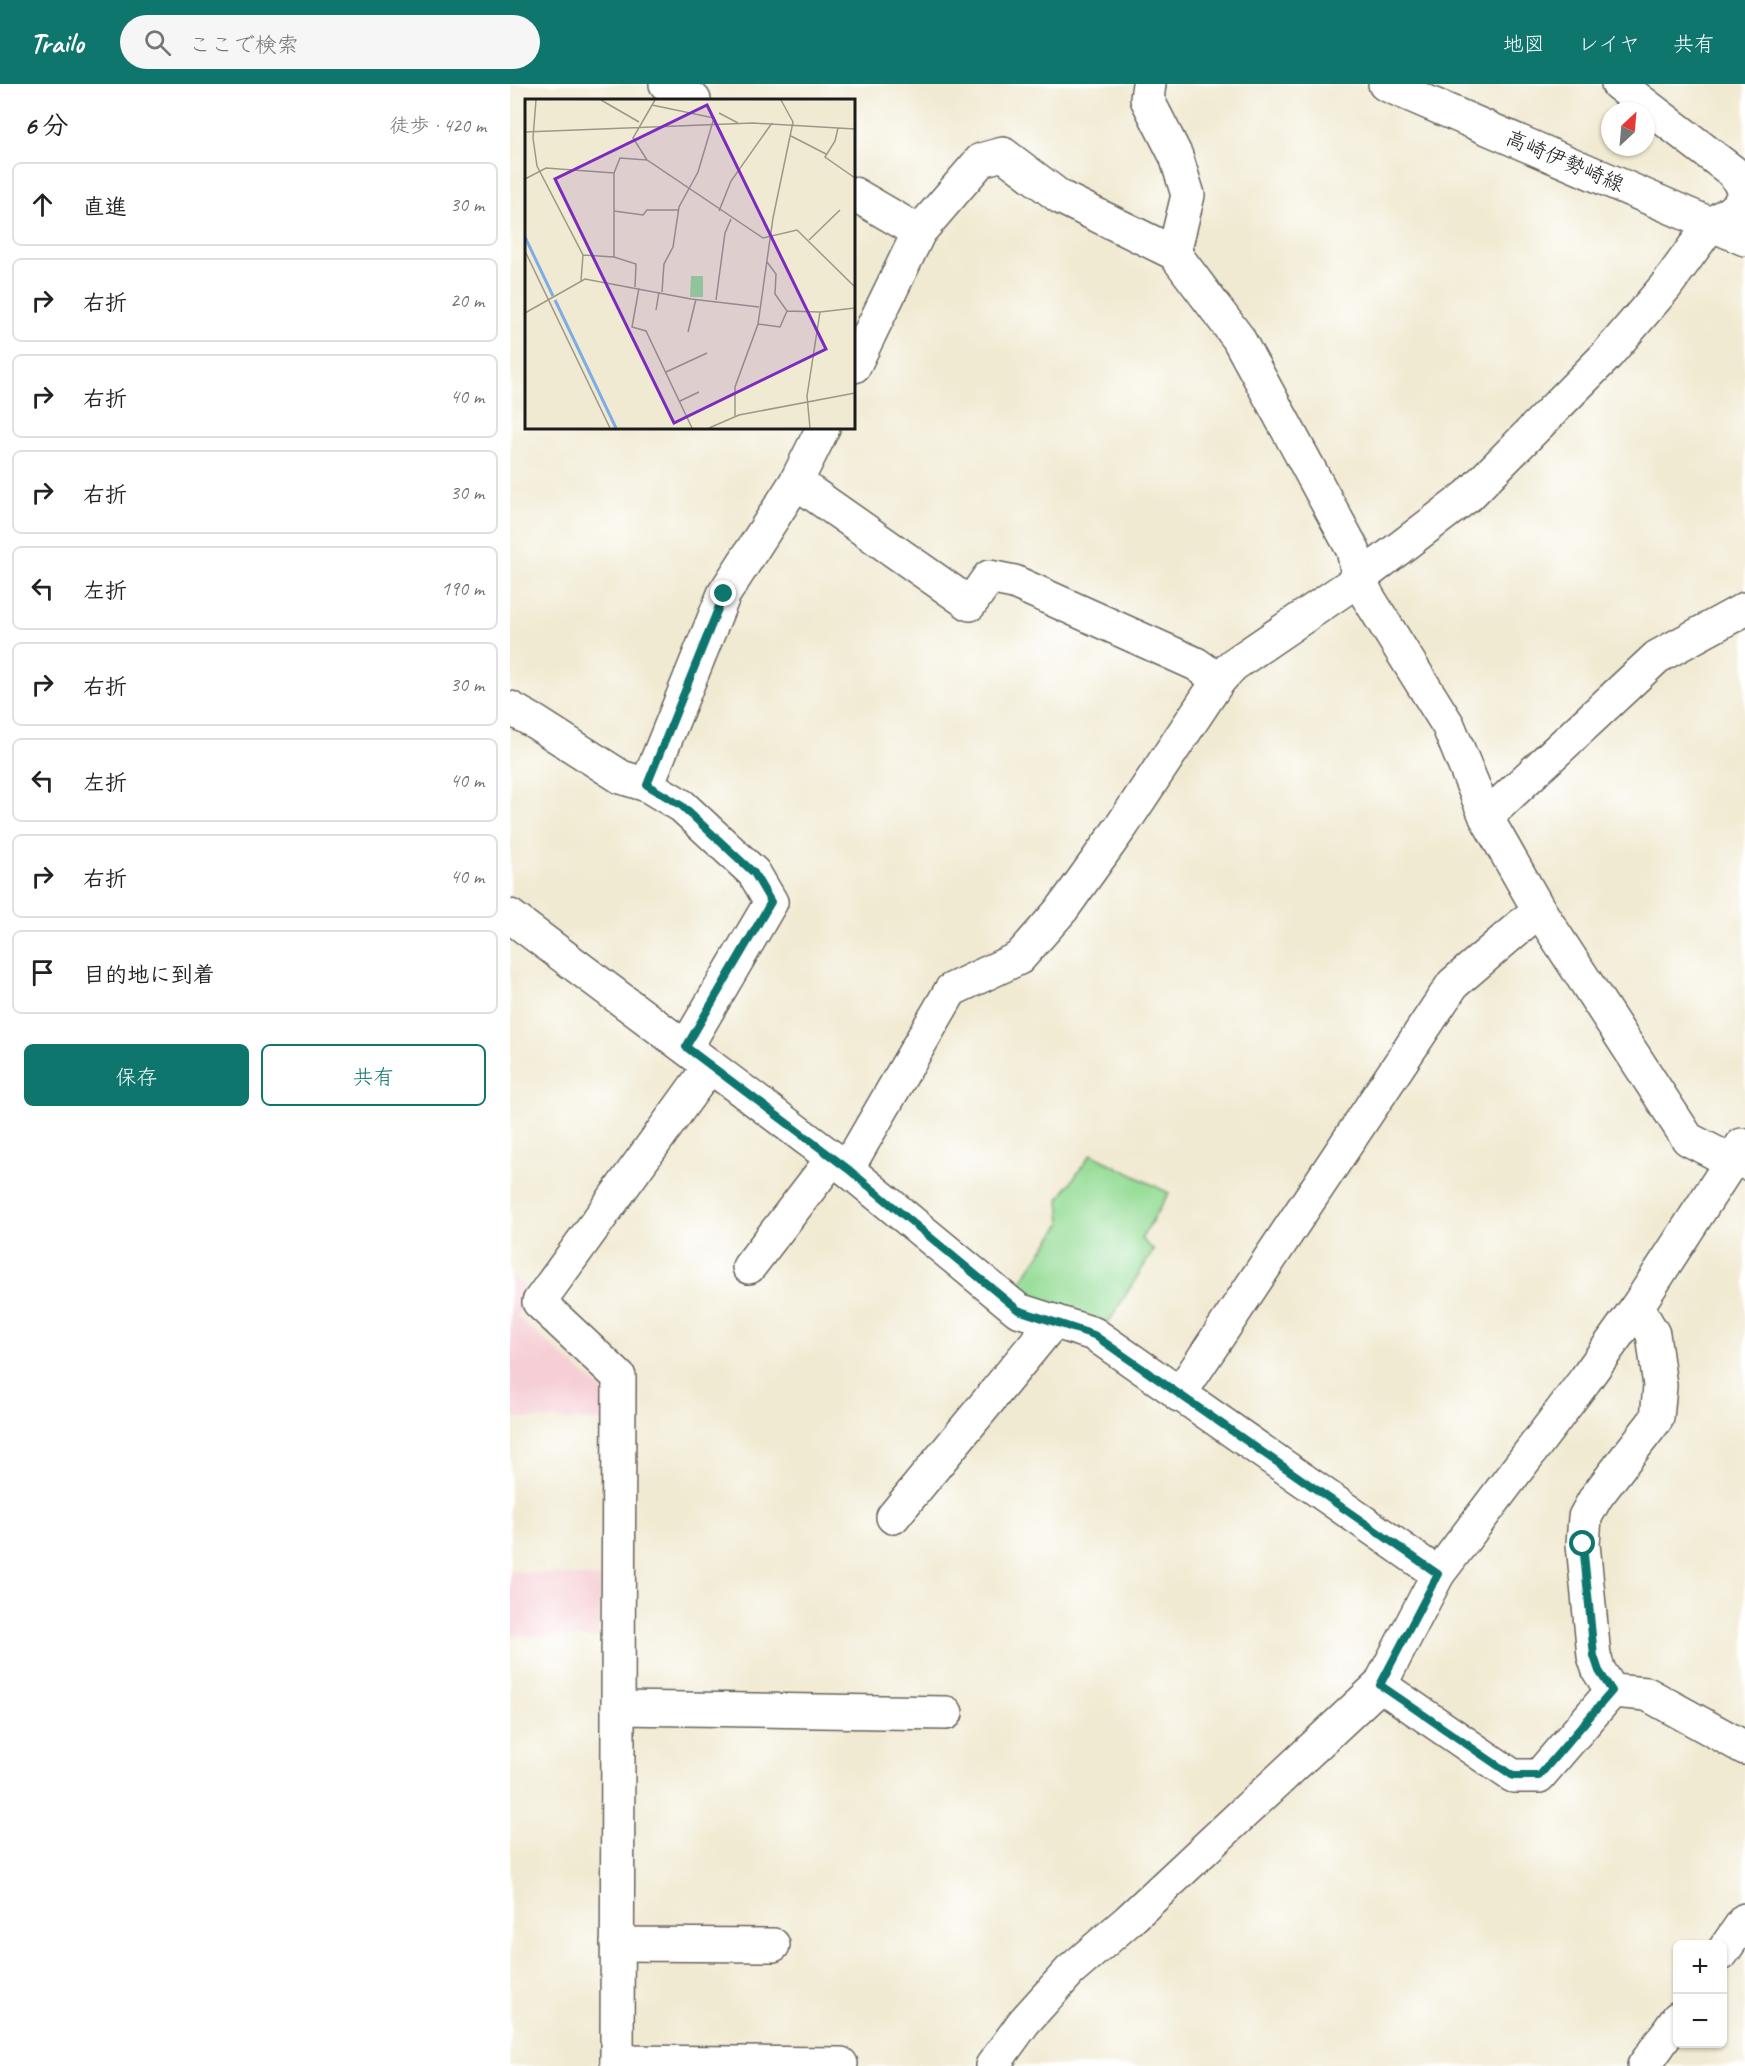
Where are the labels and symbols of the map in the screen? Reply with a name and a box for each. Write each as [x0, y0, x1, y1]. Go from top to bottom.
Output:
inset map [525, 99, 855, 429]
north arrow [1601, 102, 1655, 156]
street label: 高崎伊勢崎線 [1502, 124, 1628, 198]
route end [710, 580, 736, 606]
route start [1569, 1530, 1595, 1556]

